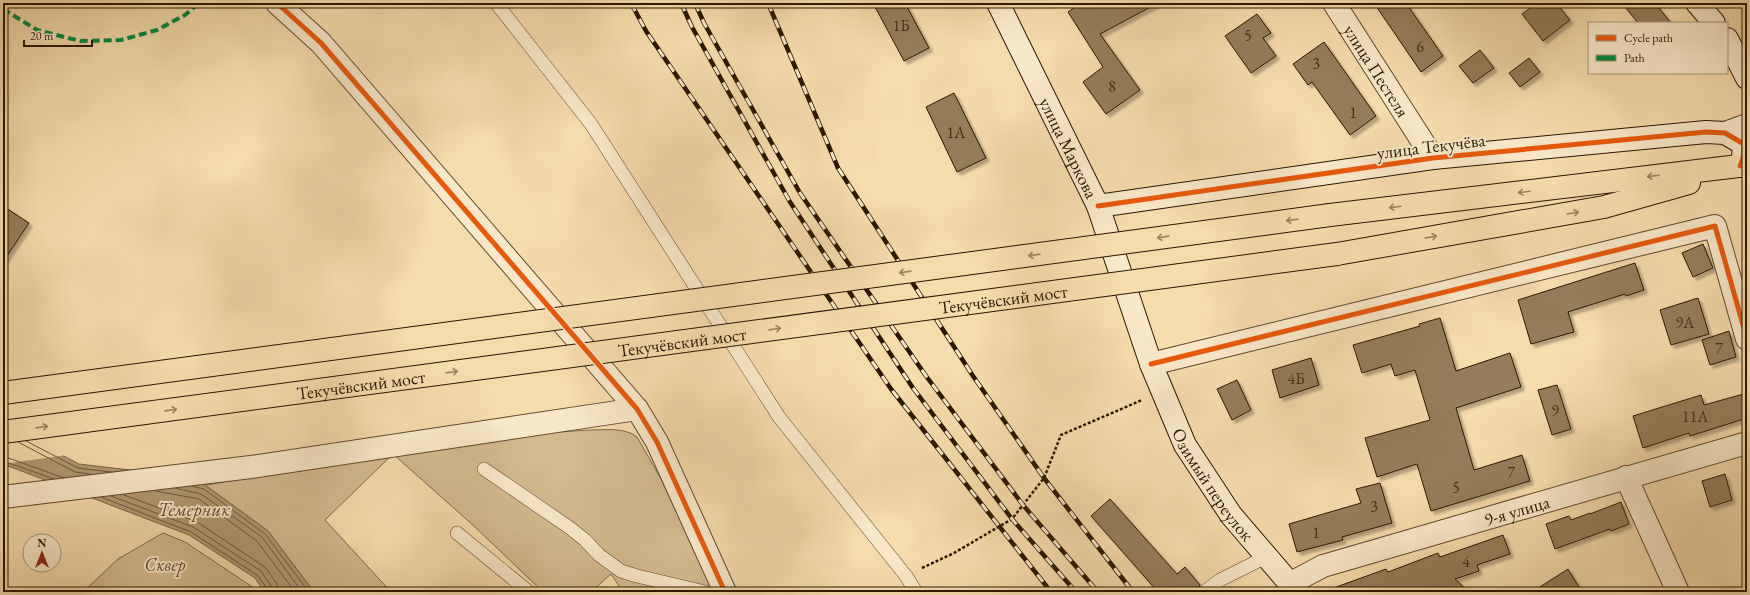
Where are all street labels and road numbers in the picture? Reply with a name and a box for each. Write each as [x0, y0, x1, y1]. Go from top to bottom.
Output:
street label: улица Пестеля [1339, 20, 1415, 121]
street label: улица Маркова [1035, 93, 1104, 203]
street label: улица Текучёва [1375, 128, 1487, 164]
street label: Текучёвский мост [937, 278, 1070, 319]
street label: Текучёвский мост [616, 321, 748, 361]
street label: Текучёвский мост [295, 364, 427, 404]
street label: Озимый переулок [1168, 424, 1260, 546]
street label: 9-я улица [1481, 489, 1553, 530]

